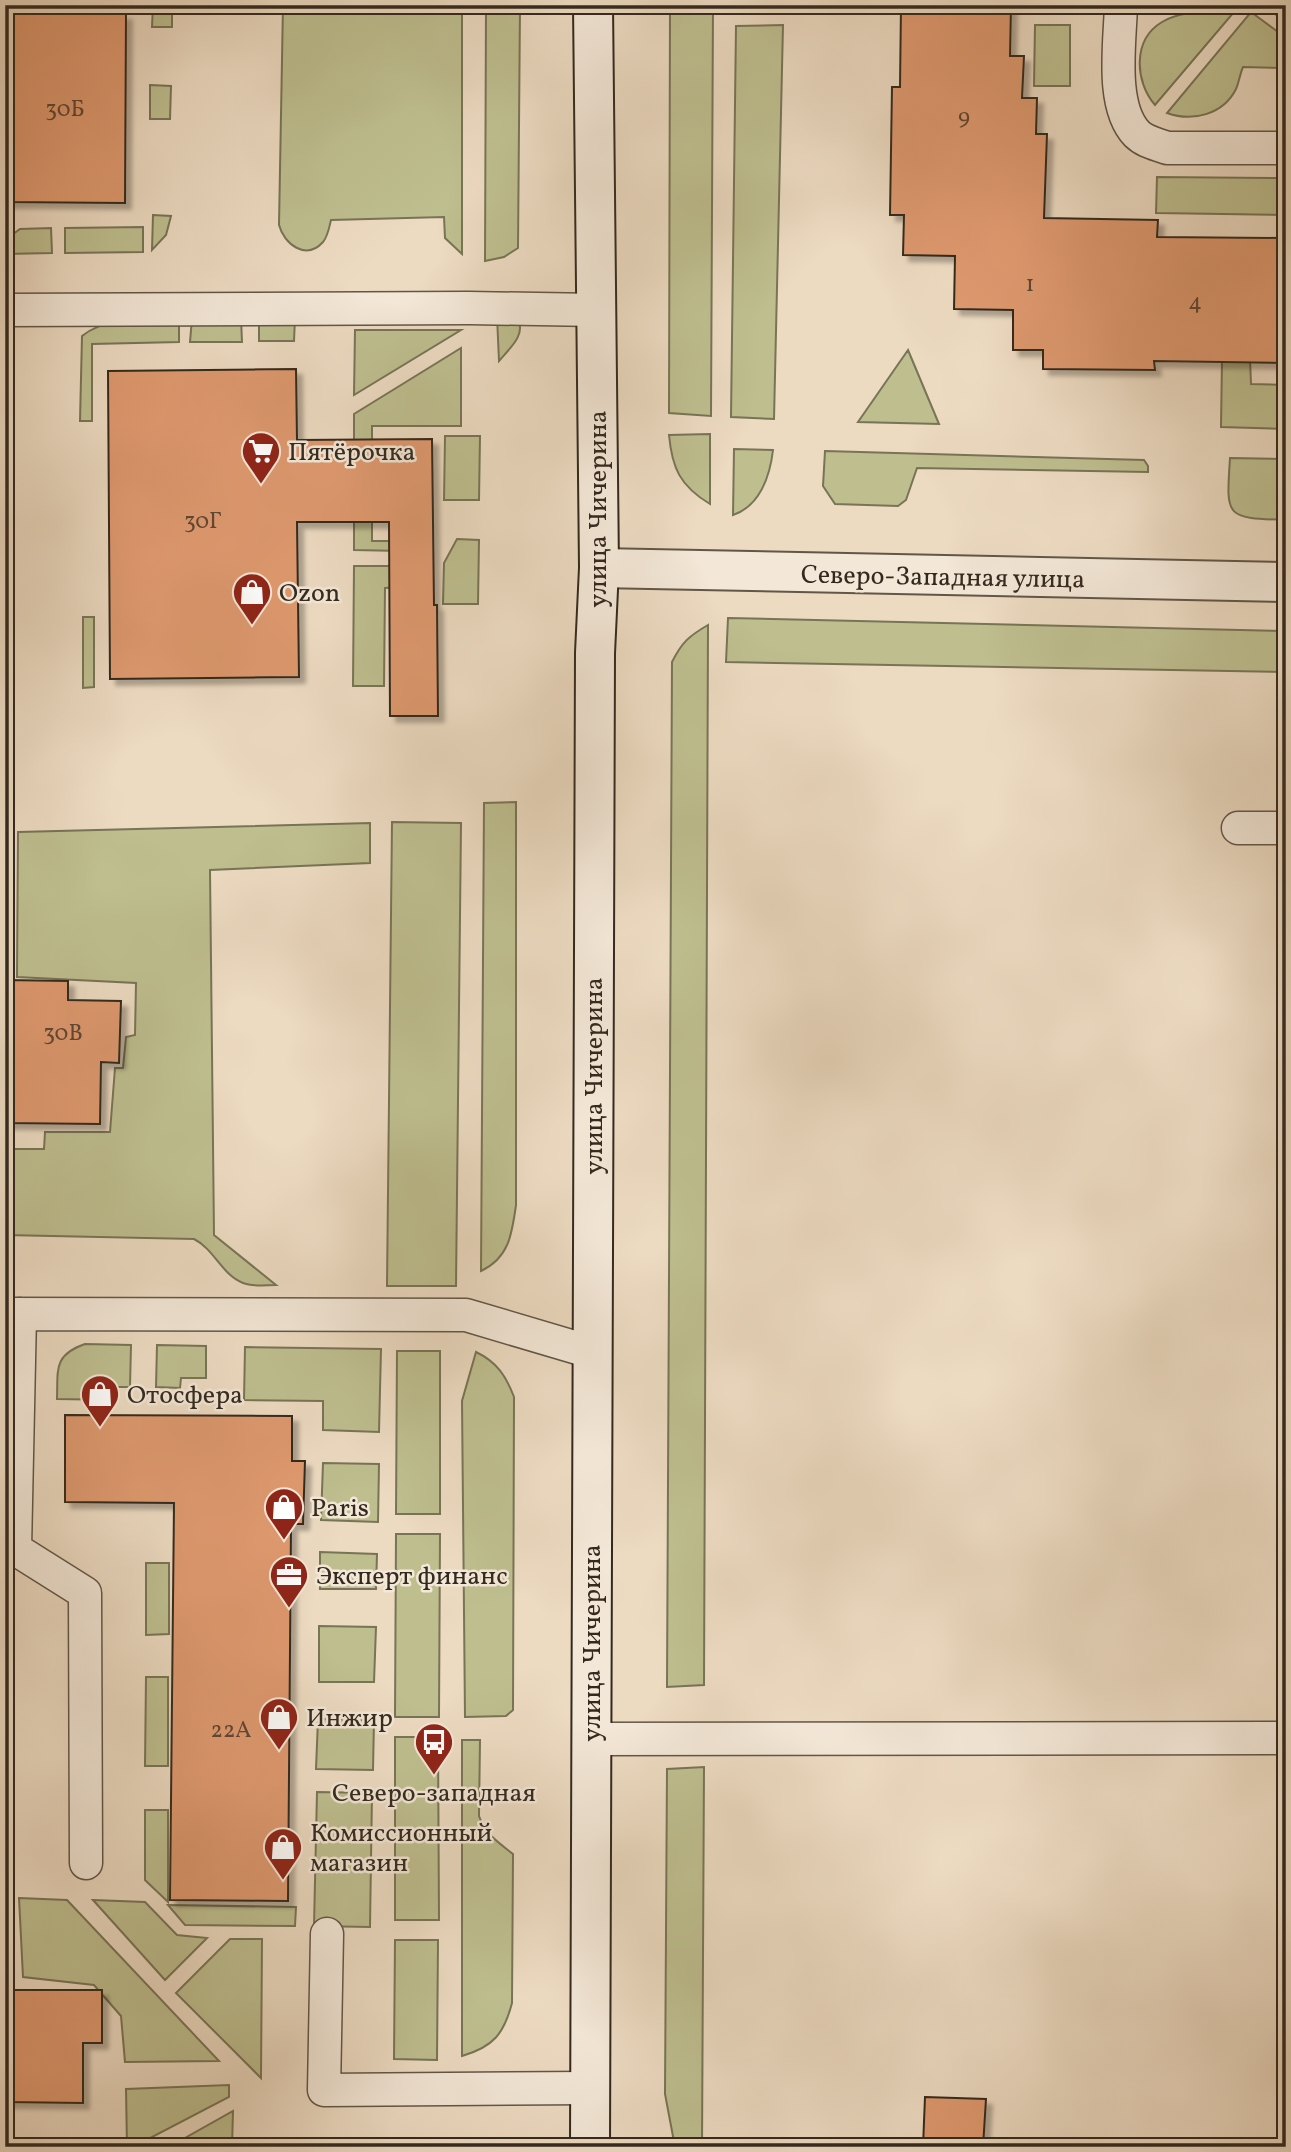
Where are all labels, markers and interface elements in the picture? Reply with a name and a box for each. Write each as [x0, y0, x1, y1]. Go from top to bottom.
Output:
house number: 30Б [45, 94, 85, 126]
house number: 9 [958, 102, 970, 134]
house number: 1 [1026, 269, 1034, 301]
house number: 4 [1188, 287, 1202, 319]
street label: улица Чичерина [581, 410, 617, 608]
supermarket icon: Пятёрочка [240, 430, 282, 485]
place label: Пятёрочка [288, 435, 416, 471]
house number: 30Г [184, 506, 222, 538]
street label: Северо-Западная улица [801, 558, 1085, 598]
shop icon: Ozon [231, 571, 273, 626]
place label: Ozon [279, 576, 340, 612]
street label: улица Чичерина [577, 977, 613, 1175]
house number: 30В [43, 1018, 83, 1050]
shop icon: Отосфера [79, 1373, 121, 1428]
place label: Отосфера [127, 1378, 243, 1414]
shop icon: Paris [263, 1486, 305, 1541]
place label: Paris [311, 1491, 369, 1527]
street label: улица Чичерина [575, 1544, 611, 1742]
office icon: Эксперт финанс [268, 1554, 310, 1609]
place label: Эксперт финанс [316, 1559, 508, 1595]
shop icon: Инжир [258, 1696, 300, 1751]
place label: Инжир [306, 1701, 393, 1737]
house number: 22А [211, 1715, 251, 1747]
bus stop icon: Северо-западная [413, 1721, 455, 1776]
place label: Северо-западная [332, 1776, 536, 1812]
place label: Комиссионный магазин [310, 1816, 492, 1882]
shop icon: Комиссионный магазин [262, 1826, 304, 1881]

